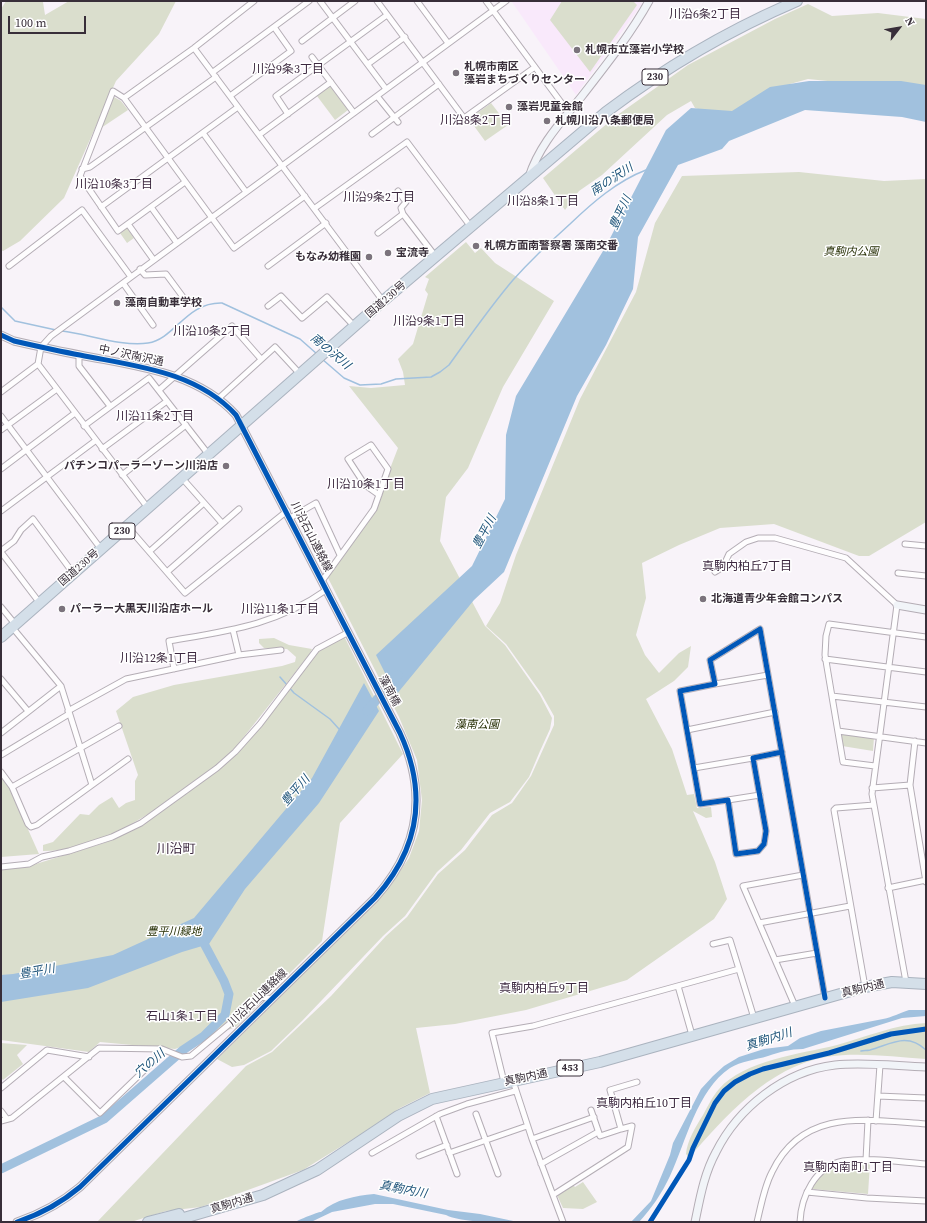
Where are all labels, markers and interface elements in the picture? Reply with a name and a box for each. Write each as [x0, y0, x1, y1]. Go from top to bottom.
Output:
scale bar [10, 8, 88, 34]
district label: 川沿6条2丁目 [669, 8, 741, 22]
north arrow [879, 8, 919, 48]
text: N [901, 14, 918, 29]
text: 100 m [15, 15, 47, 31]
place label: 札幌市立藻岩小学校 [585, 43, 684, 57]
marker: 札幌市立藻岩小学校 [572, 45, 582, 55]
place label: 札幌市南区 藻岩まちづくりセンター [464, 60, 585, 86]
district label: 川沿9条3丁目 [252, 63, 324, 77]
marker: 札幌市南区 藻岩まちづくりセンター [451, 68, 461, 78]
road number: 230 [642, 69, 668, 85]
place label: 藻岩児童会館 [517, 100, 583, 114]
marker: 藻岩児童会館 [504, 102, 514, 112]
district label: 川沿8条2丁目 [440, 114, 512, 128]
place label: 札幌川沿八条郵便局 [555, 114, 654, 128]
marker: 札幌川沿八条郵便局 [542, 116, 552, 126]
water label: 南の沢川 [588, 161, 636, 199]
district label: 川沿10条3丁目 [75, 178, 153, 192]
district label: 川沿9条2丁目 [343, 191, 415, 205]
water label: 豊平川 [607, 194, 635, 232]
district label: 川沿8条1丁目 [507, 195, 579, 209]
place label: 札幌方面南警察署 藻南交番 [484, 239, 618, 253]
marker: 札幌方面南警察署 藻南交番 [471, 241, 481, 251]
park label: 真駒内公園 [824, 245, 878, 259]
place label: 宝流寺 [396, 246, 429, 260]
marker: 宝流寺 [383, 248, 393, 258]
place label: もなみ幼稚園 [295, 250, 361, 264]
marker: もなみ幼稚園 [364, 252, 374, 262]
street label: 国道230号 [363, 279, 409, 321]
place label: 藻南自動車学校 [125, 296, 202, 310]
marker: 藻南自動車学校 [112, 298, 122, 308]
district label: 川沿9条1丁目 [393, 315, 465, 329]
district label: 川沿10条2丁目 [173, 325, 251, 339]
water label: 南の沢川 [307, 331, 353, 373]
street label: 中ノ沢南沢通 [97, 343, 165, 369]
district label: 川沿11条2丁目 [116, 410, 194, 424]
place label: パチンコパーラーゾーン川沿店 [64, 459, 218, 473]
marker: パチンコパーラーゾーン川沿店 [221, 461, 231, 471]
district label: 川沿10条1丁目 [327, 478, 405, 492]
street label: 川沿石山連絡線 [288, 500, 334, 574]
water label: 豊平川 [470, 513, 500, 551]
road number: 230 [109, 523, 135, 539]
street label: 国道230号 [56, 547, 102, 589]
district label: 真駒内柏丘7丁目 [702, 560, 792, 574]
place label: 北海道青少年会館コンパス [711, 592, 843, 606]
marker: 北海道青少年会館コンパス [698, 594, 708, 604]
place label: パーラー大黒天川沿店ホール [70, 602, 213, 616]
district label: 川沿11条1丁目 [241, 603, 319, 617]
marker: パーラー大黒天川沿店ホール [57, 604, 67, 614]
district label: 川沿12条1丁目 [120, 652, 198, 666]
street label: 藻南橋 [375, 673, 403, 709]
park label: 藻南公園 [455, 718, 499, 732]
water label: 豊平川 [279, 773, 313, 809]
district label: 川沿町 [157, 842, 195, 858]
park label: 豊平川緑地 [147, 925, 201, 939]
water label: 豊平川 [18, 962, 56, 982]
street label: 川沿石山連絡線 [226, 967, 290, 1029]
street label: 真駒内通 [840, 978, 886, 1000]
district label: 真駒内柏丘9丁目 [499, 982, 589, 996]
district label: 石山1条1丁目 [146, 1010, 218, 1024]
water label: 真駒内川 [744, 1026, 794, 1054]
water label: 穴の川 [132, 1047, 168, 1081]
road number: 453 [557, 1060, 583, 1076]
street label: 真駒内通 [503, 1067, 549, 1089]
district label: 真駒内柏丘10丁目 [596, 1097, 692, 1111]
district label: 真駒内南町1丁目 [803, 1161, 893, 1175]
water label: 真駒内川 [378, 1178, 428, 1202]
street label: 真駒内通 [209, 1191, 255, 1217]

